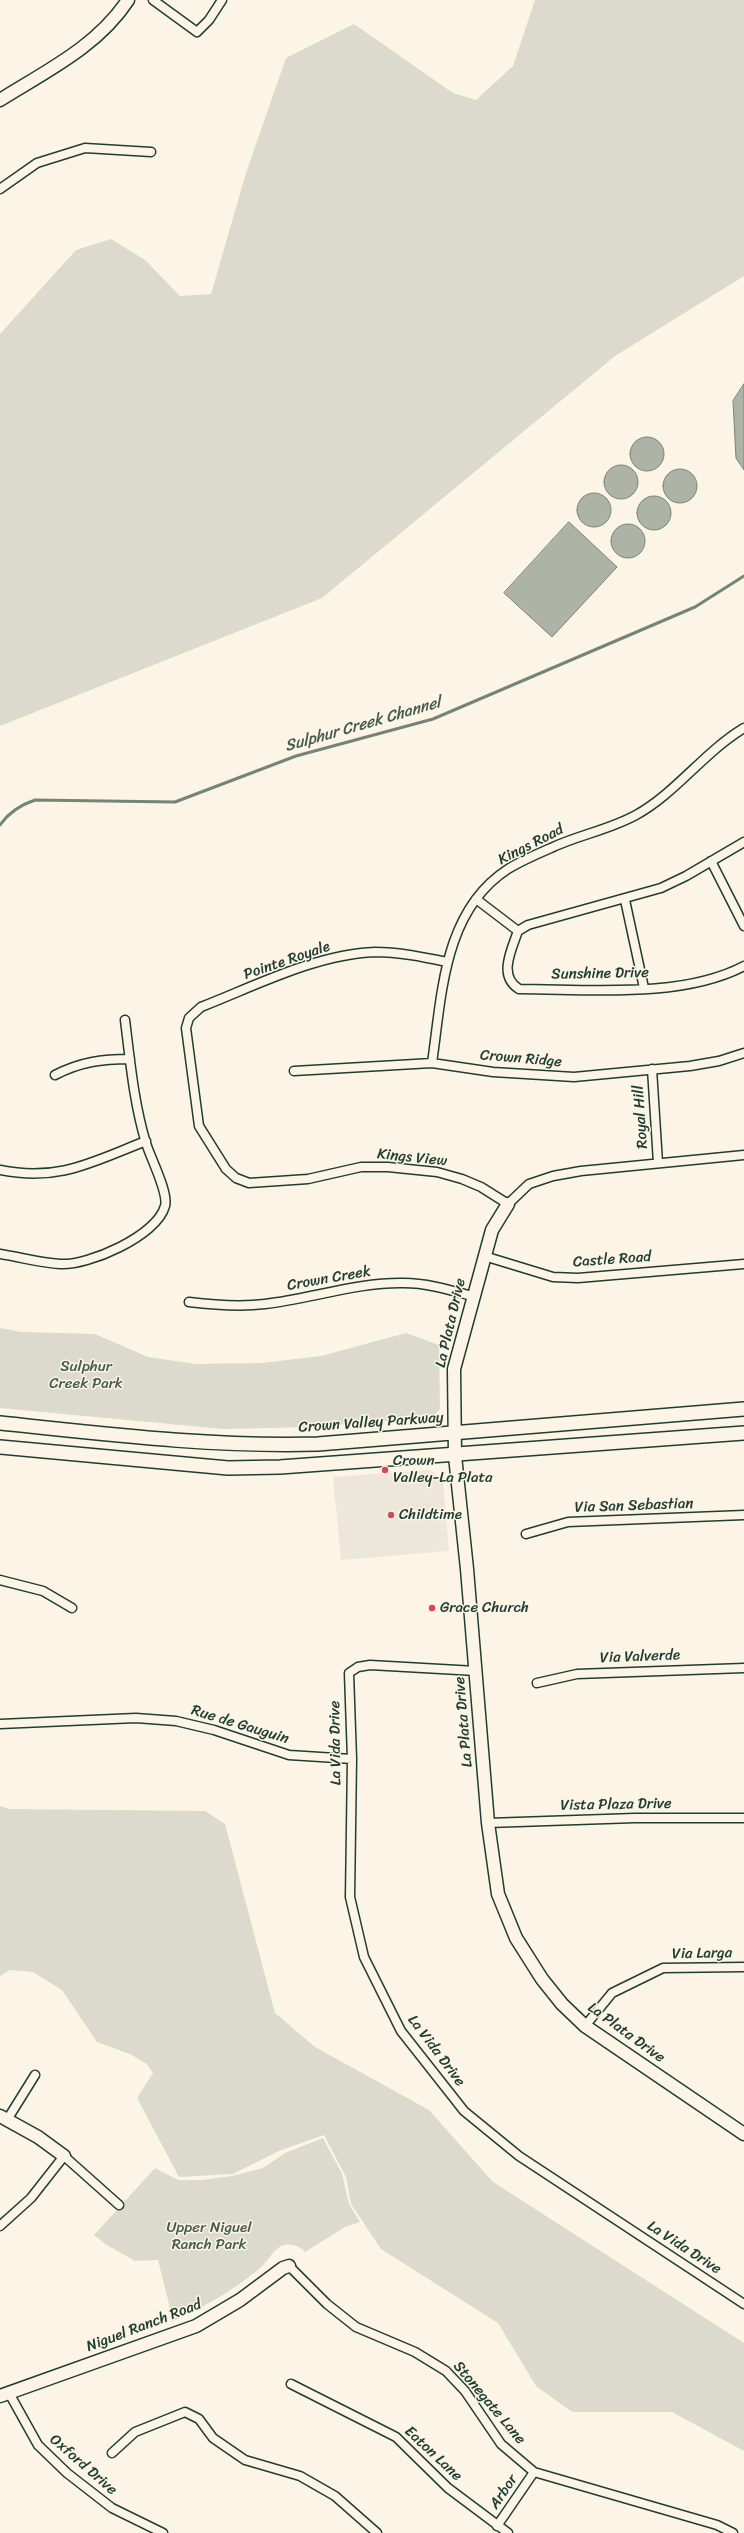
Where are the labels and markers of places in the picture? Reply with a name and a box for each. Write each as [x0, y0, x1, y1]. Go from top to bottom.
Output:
place label: Crown Valley-La Plata [393, 1452, 493, 1487]
marker: Crown Valley-La Plata [380, 1465, 390, 1475]
place label: Childtime [399, 1506, 462, 1524]
marker: Childtime [386, 1510, 396, 1520]
place label: Grace Church [440, 1599, 529, 1617]
marker: Grace Church [427, 1603, 437, 1613]

